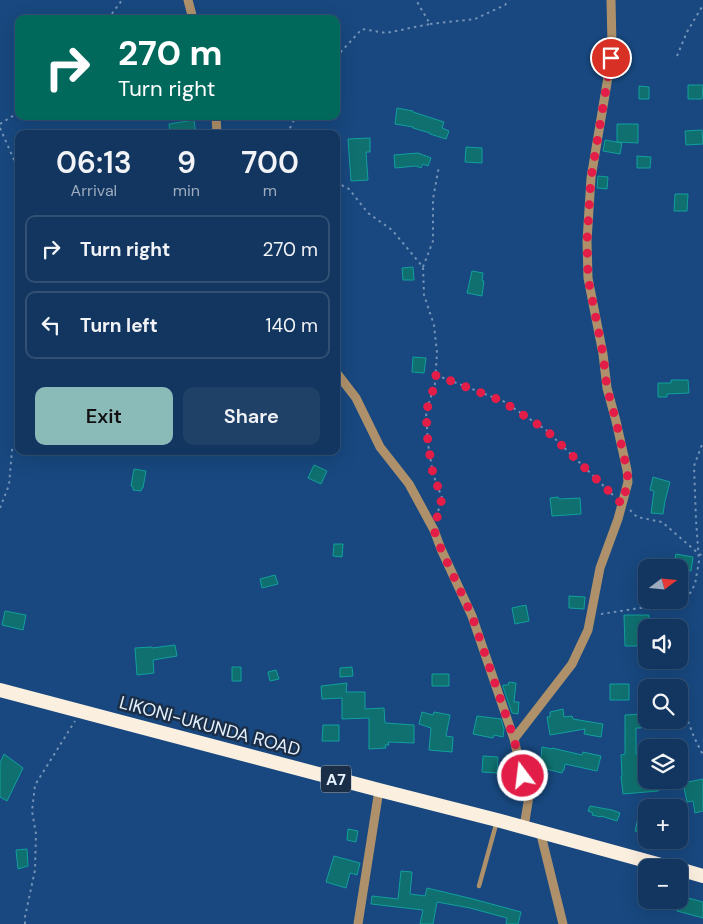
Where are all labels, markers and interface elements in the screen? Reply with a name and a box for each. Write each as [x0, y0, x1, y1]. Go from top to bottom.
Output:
text: 270 m [118, 30, 222, 76]
icon: right [35, 35, 100, 100]
pin [590, 37, 632, 79]
icon: arrive [597, 44, 625, 72]
text: Turn right [118, 74, 215, 103]
text: 06:13 [56, 143, 132, 182]
text: 9 [177, 143, 196, 182]
text: 700 [241, 143, 299, 182]
text: Arrival [71, 180, 117, 201]
text: min [173, 180, 200, 201]
text: m [263, 180, 277, 201]
icon: right [37, 235, 65, 263]
text: Turn right [80, 237, 170, 262]
text: 270 m [263, 237, 318, 262]
icon: left [37, 311, 65, 339]
text: Turn left [80, 313, 158, 338]
text: 140 m [266, 313, 318, 338]
button: Exit [35, 387, 173, 445]
button: Share [183, 387, 320, 445]
north arrow [638, 559, 688, 609]
map controls [638, 559, 688, 909]
button: sound [638, 619, 688, 669]
button: search [638, 679, 688, 729]
street label: LIKONI-UKUNDA ROAD [117, 690, 303, 762]
button: layers [638, 739, 688, 789]
position arrow [496, 749, 548, 801]
road number: A7 [321, 766, 351, 792]
button: + [638, 799, 688, 849]
button: − [638, 859, 688, 909]

